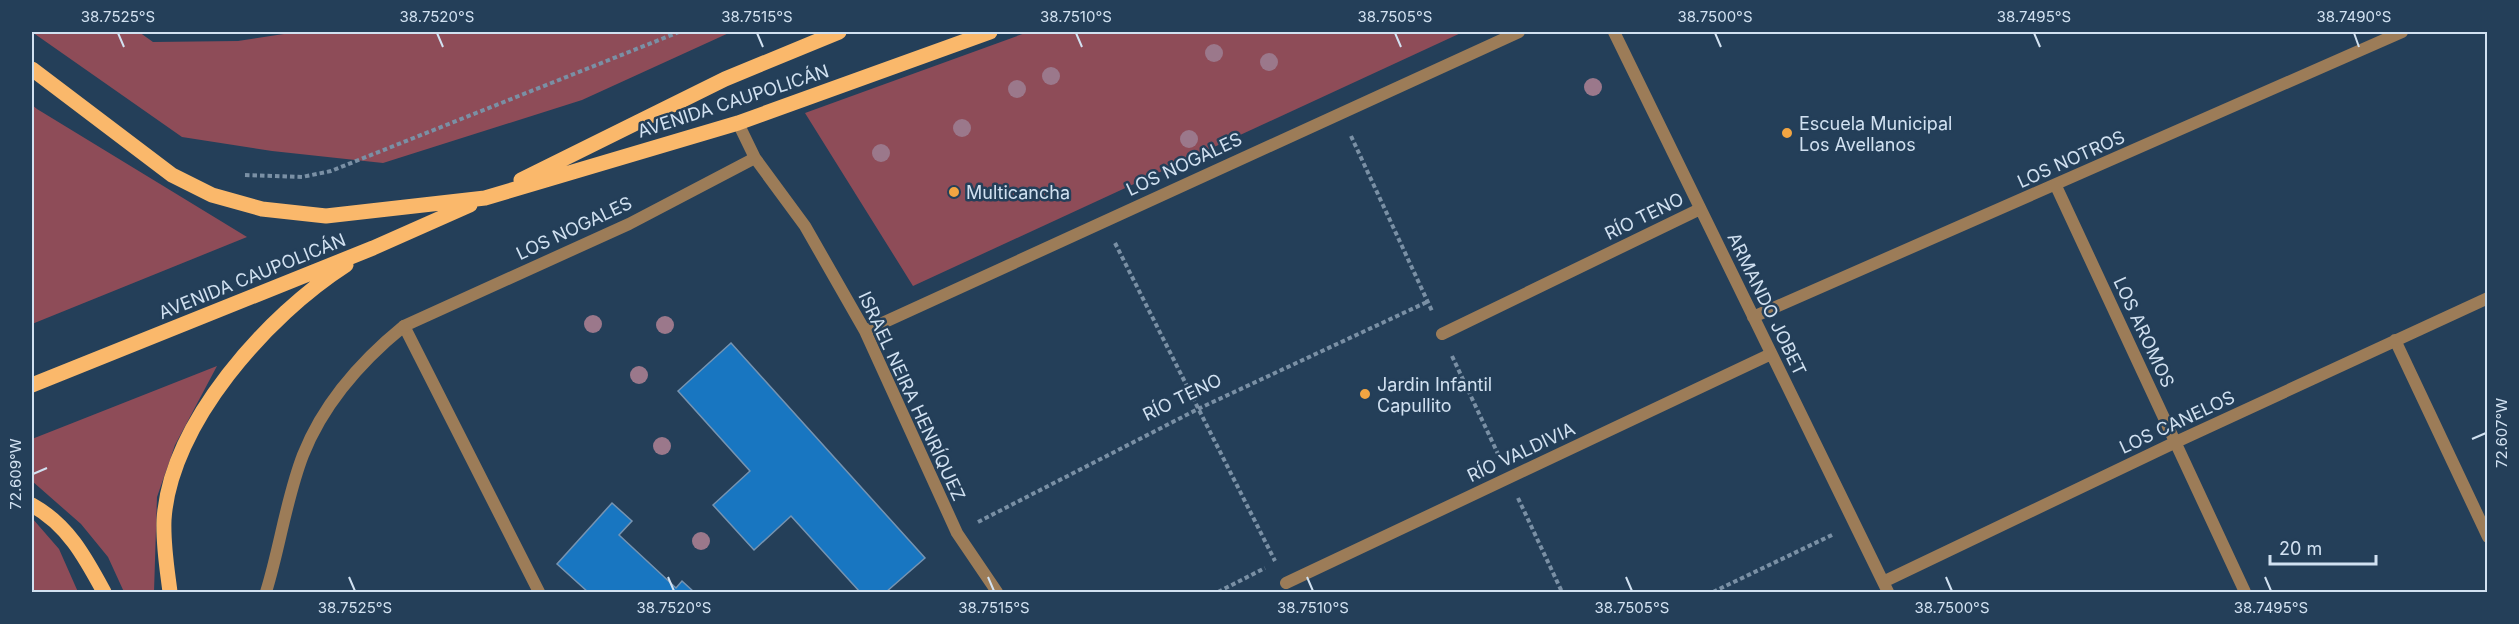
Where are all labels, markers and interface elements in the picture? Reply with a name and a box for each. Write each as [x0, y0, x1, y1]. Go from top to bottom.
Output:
text: 38.7525°S [81, 7, 155, 26]
text: 38.7520°S [400, 7, 474, 26]
text: 38.7515°S [721, 7, 793, 26]
text: 38.7510°S [1040, 7, 1112, 26]
text: 38.7505°S [1358, 7, 1432, 26]
text: 38.7500°S [1677, 7, 1753, 26]
text: 38.7495°S [1997, 7, 2071, 26]
text: 38.7490°S [2317, 7, 2391, 26]
street label: AVENIDA CAUPOLICÁN [634, 59, 831, 142]
place label: Escuela Municipal Los Avellanos [1799, 113, 1952, 155]
marker: Escuela Municipal Los Avellanos [1780, 126, 1794, 140]
street label: LOS NOTROS [2014, 126, 2128, 192]
street label: LOS NOGALES [1123, 128, 1245, 200]
place label: Multicancha [966, 182, 1070, 203]
marker: Multicancha [947, 185, 961, 199]
street label: RÍO TENO [1601, 187, 1687, 244]
street label: LOS NOGALES [513, 192, 635, 264]
street label: AVENIDA CAUPOLICÁN [155, 228, 349, 323]
street label: ARMANDO JOBET [1723, 229, 1811, 379]
street label: LOS AROMOS [2109, 273, 2179, 391]
street label: ISRAEL NEIRA HENRÍQUEZ [854, 288, 971, 504]
street label: RÍO TENO [1139, 368, 1225, 425]
place label: Jardin Infantil Capullito [1377, 374, 1492, 416]
street label: LOS CANELOS [2116, 386, 2238, 458]
marker: Jardin Infantil Capullito [1358, 387, 1372, 401]
text: 72.607°W [2492, 398, 2511, 468]
street label: RÍO VALDIVIA [1463, 417, 1578, 486]
text: 72.609°W [6, 438, 25, 510]
scale bar [2270, 528, 2376, 566]
text: 20 m [2279, 538, 2322, 559]
text: 38.7525°S [318, 598, 392, 617]
text: 38.7520°S [637, 598, 711, 617]
text: 38.7515°S [958, 598, 1030, 617]
text: 38.7510°S [1277, 598, 1349, 617]
text: 38.7505°S [1595, 598, 1669, 617]
text: 38.7500°S [1914, 598, 1990, 617]
text: 38.7495°S [2234, 598, 2308, 617]

